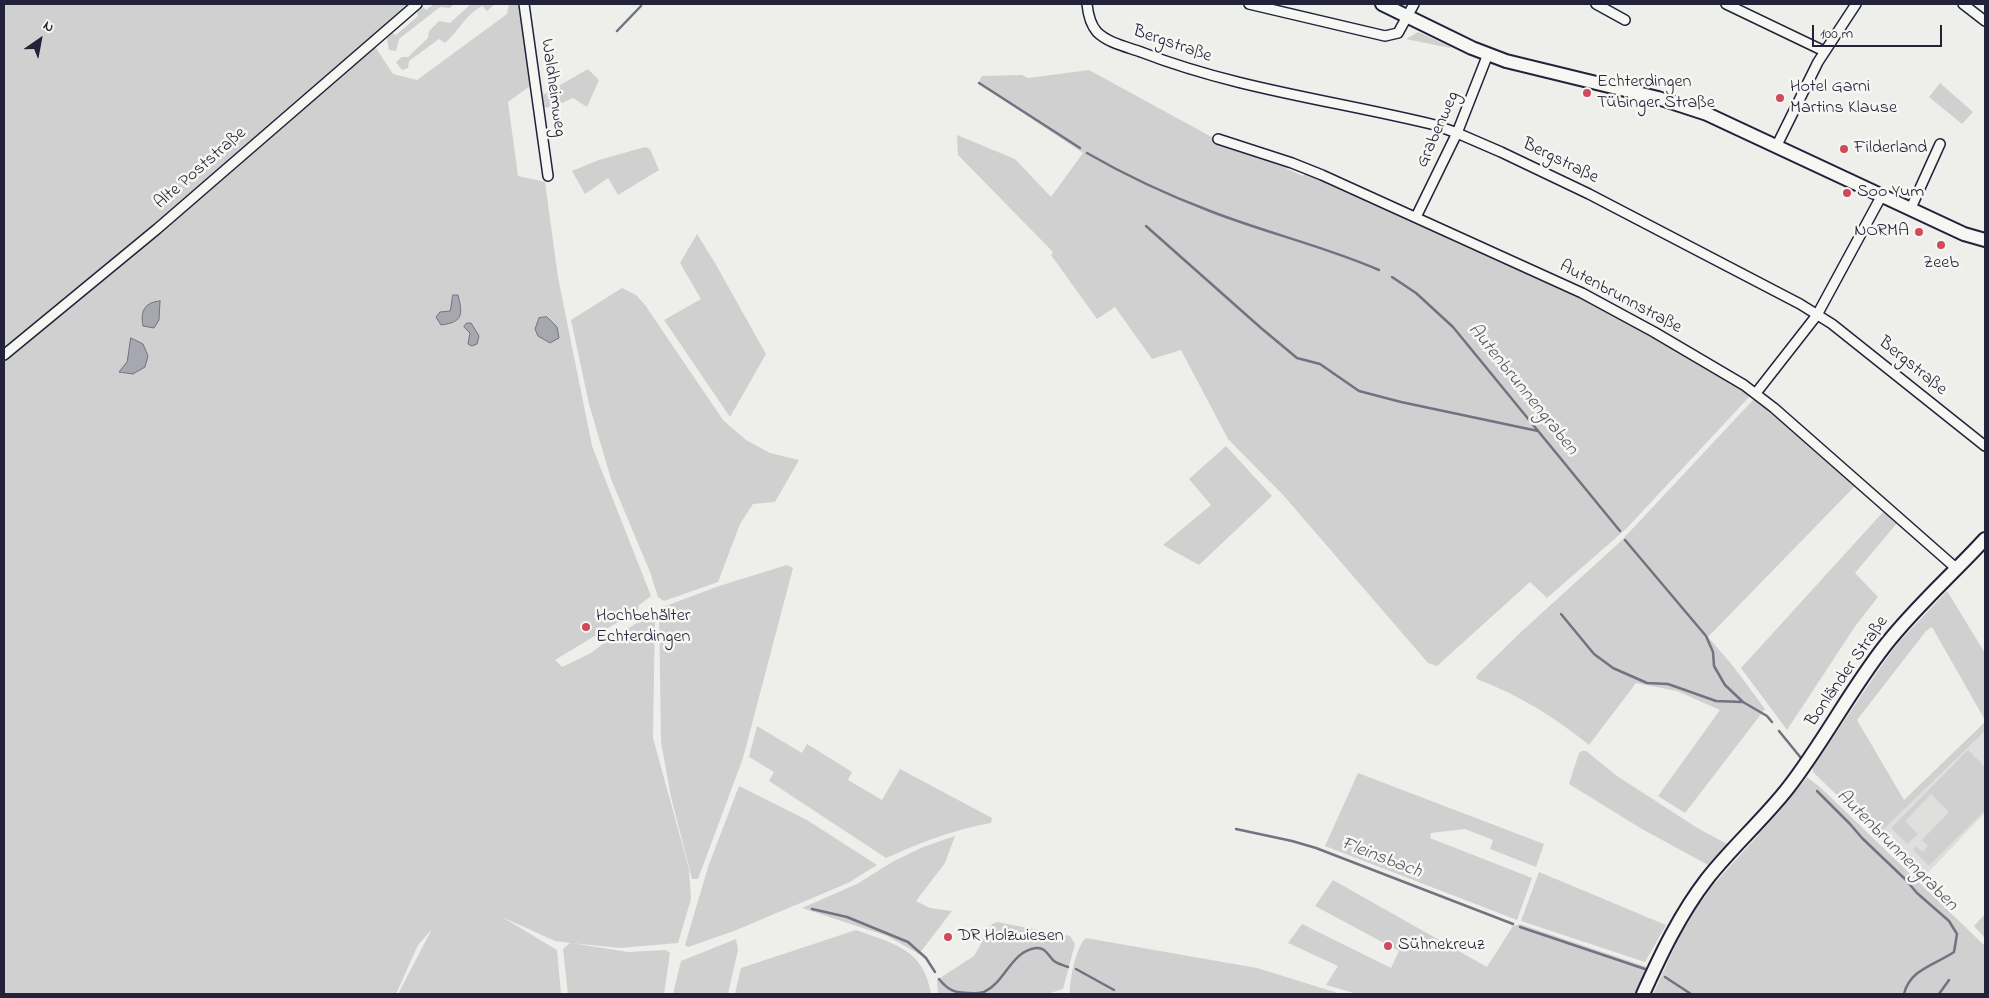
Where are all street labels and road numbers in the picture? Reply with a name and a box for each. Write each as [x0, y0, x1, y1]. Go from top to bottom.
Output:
street label: Bergstraße [1130, 21, 1214, 69]
street label: Waldheimweg [534, 38, 570, 138]
street label: Grabenweg [1413, 89, 1465, 171]
street label: Alte Poststraße [151, 123, 251, 215]
street label: Bergstraße [1518, 134, 1602, 190]
street label: Autenbrunnstraße [1555, 257, 1685, 339]
street label: Bergstraße [1873, 333, 1951, 401]
street label: Bonländer Straße [1802, 613, 1894, 731]

